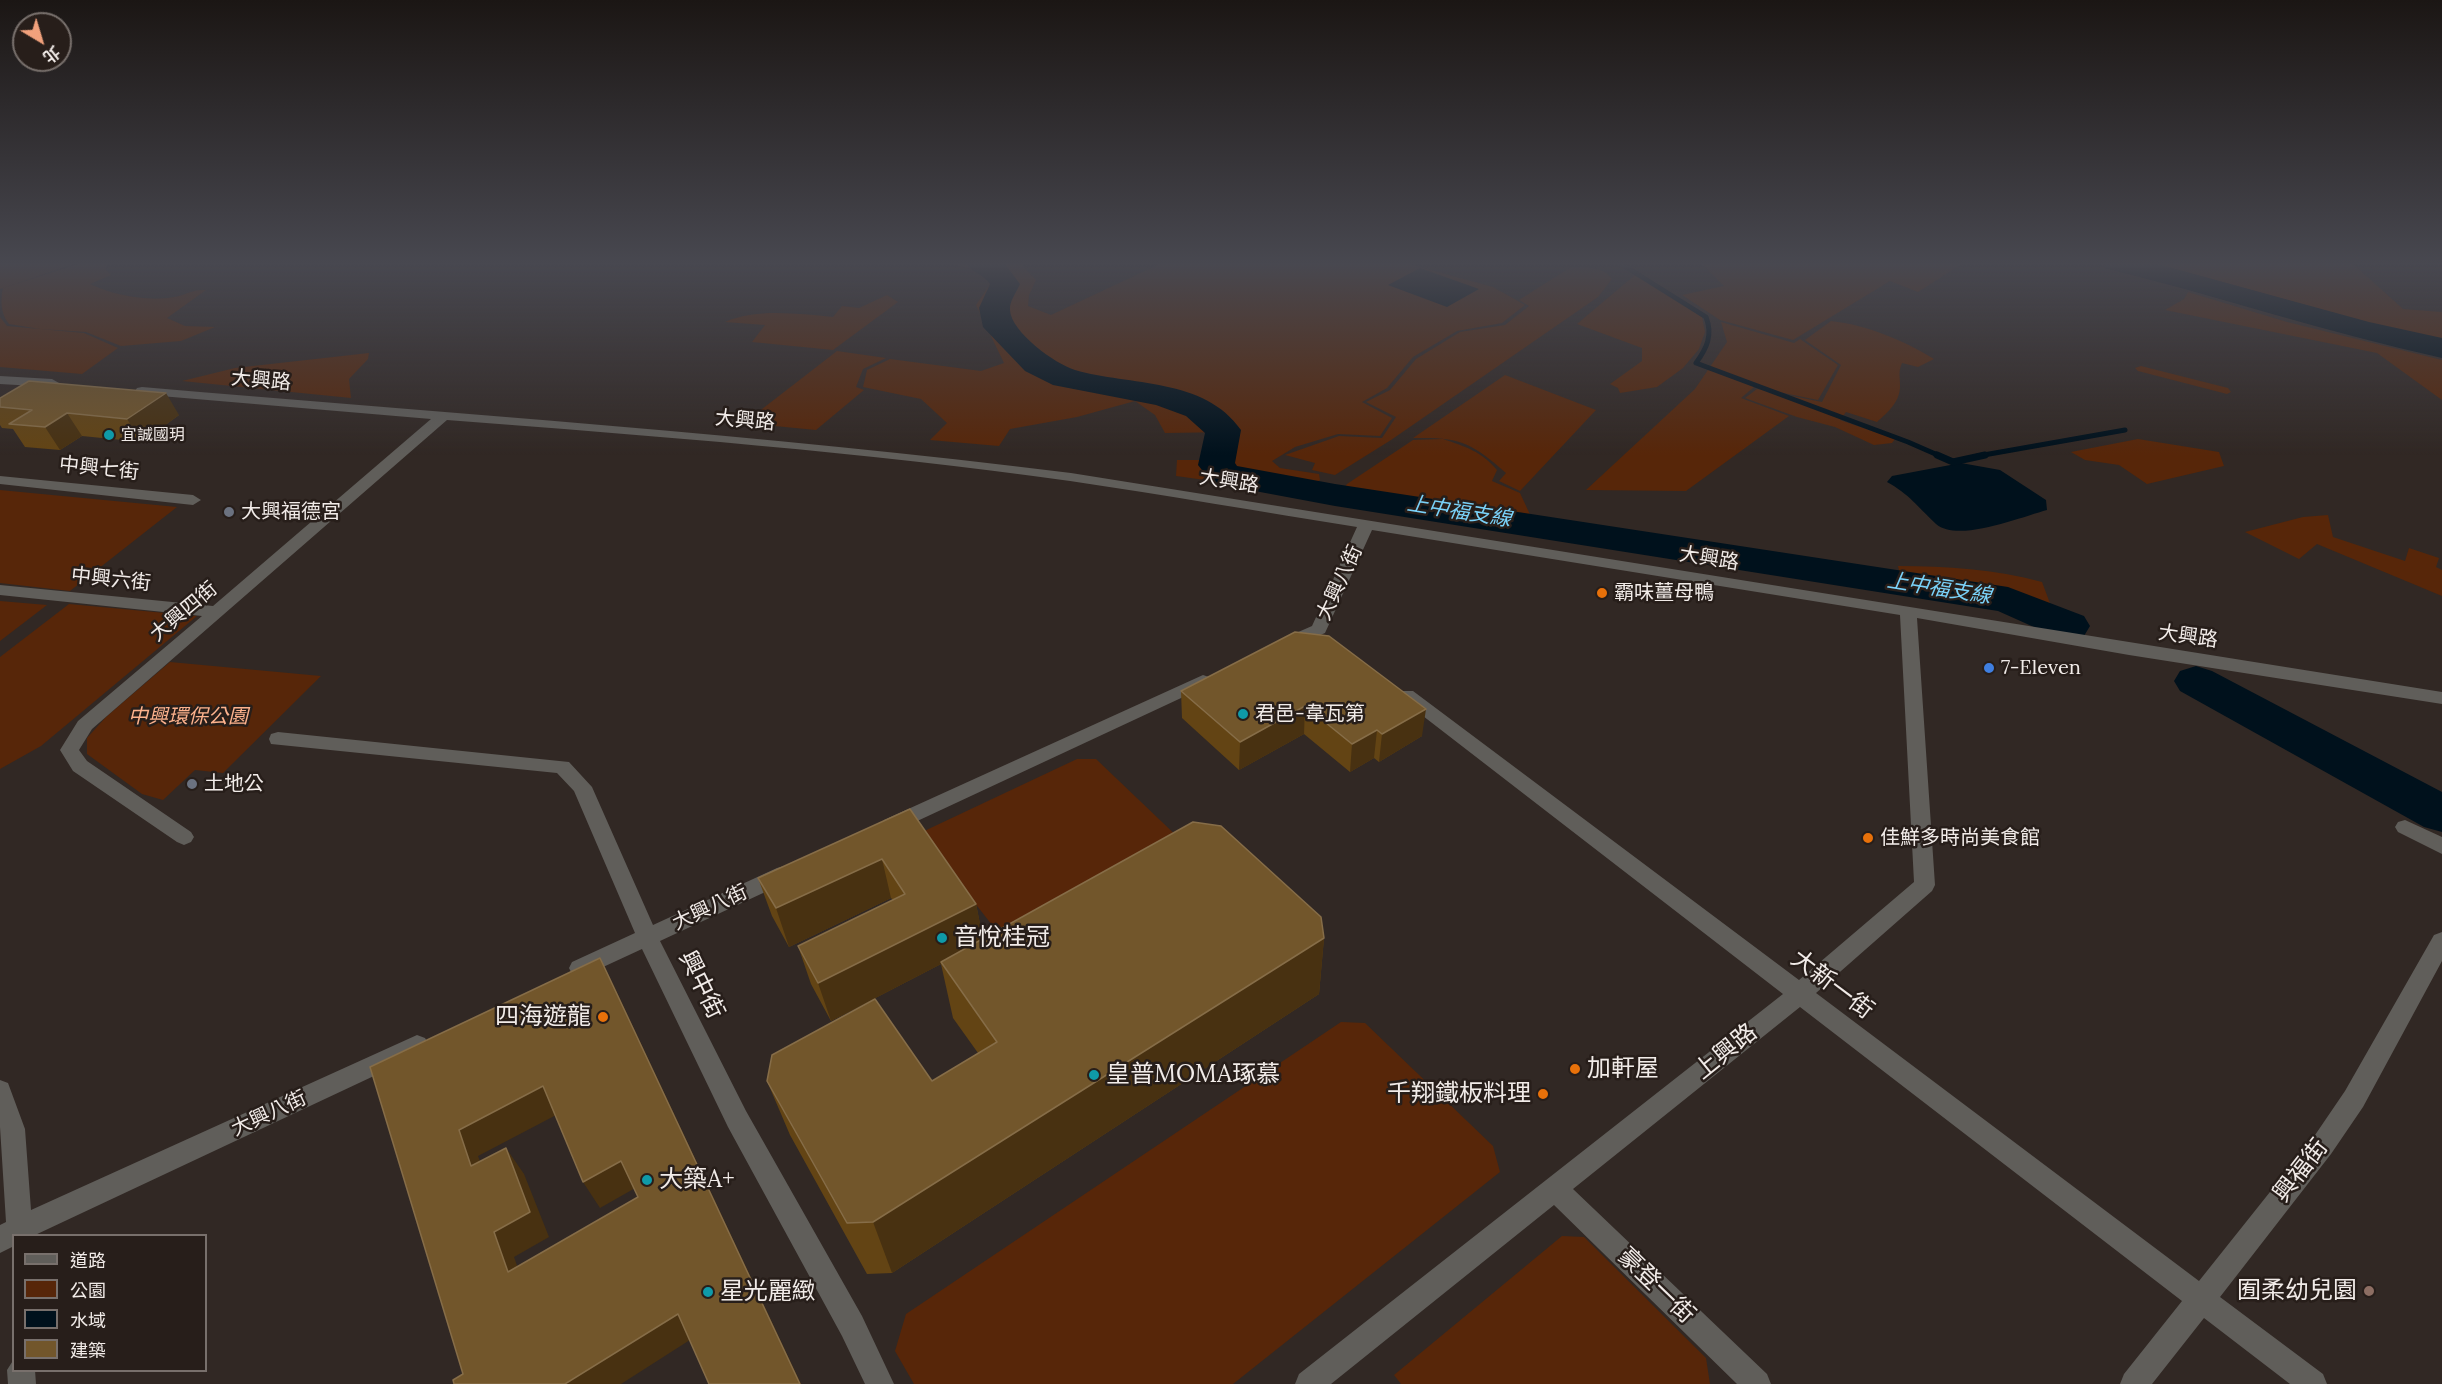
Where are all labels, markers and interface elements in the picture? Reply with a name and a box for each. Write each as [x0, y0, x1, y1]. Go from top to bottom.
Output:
north arrow [12, 12, 72, 72]
text: 北 [39, 42, 64, 67]
street label: 大興路 [230, 366, 292, 396]
street label: 大興路 [714, 406, 776, 436]
place label: 宜誠國玥 [121, 425, 185, 445]
marker: 宜誠國玥 [102, 428, 116, 442]
street label: 中興七街 [58, 453, 140, 485]
street label: 大興路 [1197, 465, 1261, 499]
water label: 上中福支線 [1405, 491, 1513, 533]
place label: 大興福德宮 [241, 500, 341, 524]
marker: 大興福德宮 [222, 505, 236, 519]
street label: 大興八街 [1312, 542, 1368, 624]
street label: 大興路 [1677, 542, 1741, 576]
street label: 中興六街 [70, 564, 152, 596]
water label: 上中福支線 [1885, 568, 1993, 610]
street label: 大興四街 [146, 577, 222, 647]
place label: 霸味薑母鴨 [1614, 581, 1714, 605]
marker: 霸味薑母鴨 [1595, 586, 1609, 600]
street label: 大興路 [2157, 621, 2219, 653]
place label: 7-Eleven [2001, 656, 2081, 680]
marker: 7-Eleven [1982, 661, 1996, 675]
place label: 君邑-韋瓦第 [1255, 702, 1365, 726]
park label: 中興環保公園 [128, 705, 248, 729]
marker: 君邑-韋瓦第 [1236, 707, 1250, 721]
place label: 土地公 [204, 772, 264, 796]
marker: 土地公 [185, 777, 199, 791]
place label: 佳鮮多時尚美食館 [1880, 826, 2040, 850]
marker: 佳鮮多時尚美食館 [1861, 831, 1875, 845]
street label: 大興八街 [669, 880, 751, 936]
place label: 音悅桂冠 [954, 924, 1050, 952]
marker: 音悅桂冠 [935, 931, 949, 945]
street label: 大新一街 [1785, 945, 1879, 1025]
street label: 興中街 [672, 946, 730, 1024]
place label: 四海遊龍 [495, 1003, 591, 1031]
marker: 四海遊龍 [596, 1010, 610, 1024]
street label: 上興路 [1689, 1018, 1763, 1086]
place label: 加軒屋 [1587, 1055, 1659, 1083]
place label: 皇普MOMA琢慕 [1106, 1061, 1280, 1089]
marker: 加軒屋 [1568, 1062, 1582, 1076]
marker: 皇普MOMA琢慕 [1087, 1068, 1101, 1082]
place label: 千翔鐵板料理 [1387, 1080, 1531, 1108]
street label: 大興八街 [228, 1086, 310, 1142]
marker: 千翔鐵板料理 [1536, 1087, 1550, 1101]
street label: 興福街 [2267, 1134, 2335, 1208]
place label: 大築A+ [659, 1166, 735, 1194]
marker: 大築A+ [640, 1173, 654, 1187]
legend [12, 1234, 207, 1372]
street label: 豪登一街 [1611, 1242, 1701, 1330]
text: 道路 [70, 1249, 106, 1272]
place label: 囿柔幼兒園 [2237, 1277, 2357, 1305]
place label: 星光麗緻 [720, 1278, 816, 1306]
text: 公園 [70, 1279, 106, 1302]
marker: 囿柔幼兒園 [2362, 1284, 2376, 1298]
marker: 星光麗緻 [701, 1285, 715, 1299]
text: 水域 [70, 1309, 106, 1332]
text: 建築 [70, 1339, 106, 1362]

